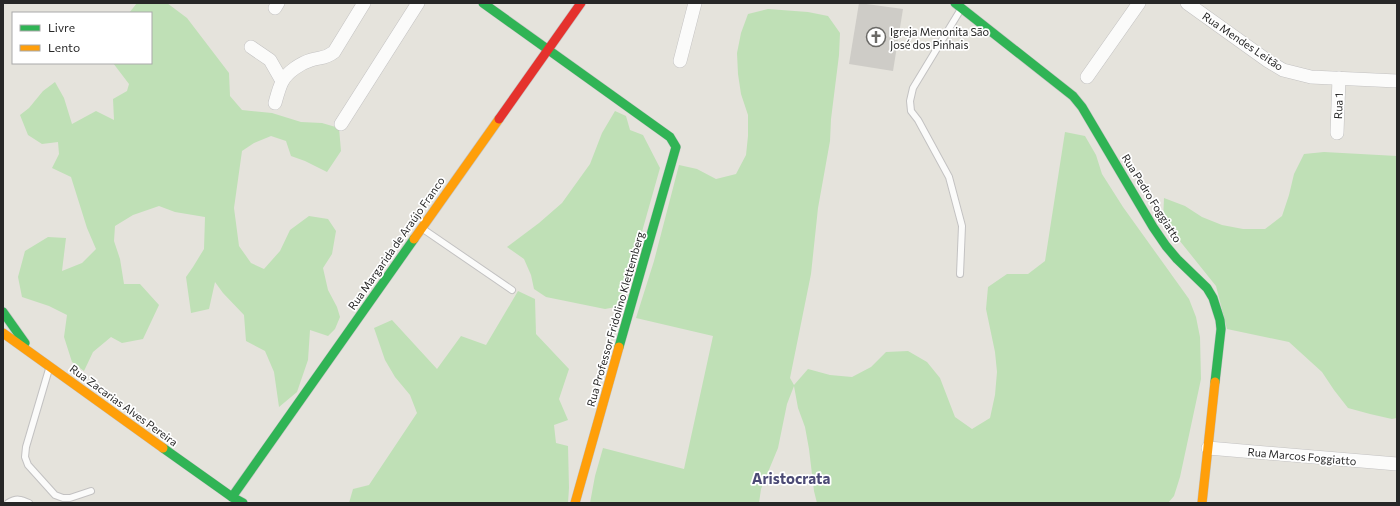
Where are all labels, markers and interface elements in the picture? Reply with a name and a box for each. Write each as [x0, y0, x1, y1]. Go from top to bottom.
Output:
street label: Rua Mendes Leitão [1200, 9, 1286, 73]
legend [12, 12, 152, 64]
text: Livre [48, 20, 75, 34]
place label: Igreja Menonita São José dos Pinhais [890, 25, 990, 52]
church icon: Igreja Menonita São José dos Pinhais [865, 26, 887, 48]
text: Lento [48, 40, 80, 54]
street label: Rua 1 [1331, 93, 1345, 119]
street label: Rua Pedro Foggiatto [1120, 151, 1185, 245]
street label: Rua Margarida de Araújo Franco [345, 174, 447, 312]
street label: Rua Professor Fridolino Klettemberg [584, 230, 646, 408]
street label: Rua Zacarias Alves Pereira [68, 362, 180, 448]
street label: Rua Marcos Foggiatto [1247, 445, 1357, 467]
district label: Aristocrata [752, 469, 830, 487]

